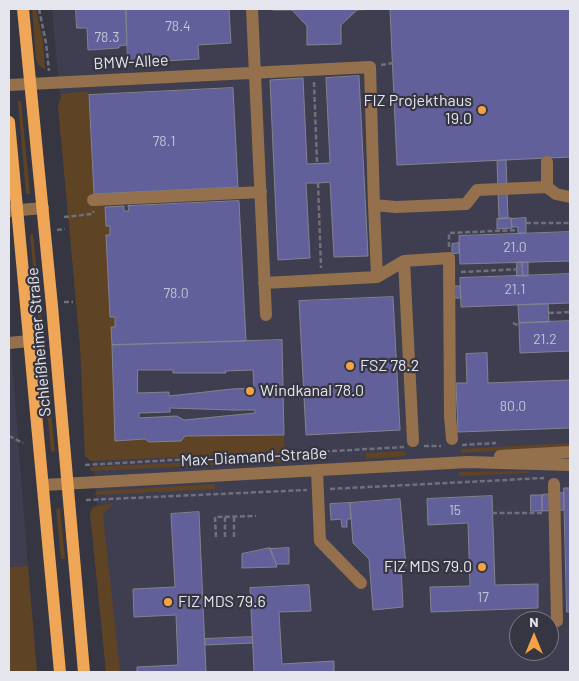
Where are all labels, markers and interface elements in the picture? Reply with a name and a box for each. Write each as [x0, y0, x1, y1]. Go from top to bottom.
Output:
house number: 78.4 [165, 18, 191, 34]
house number: 78.3 [94, 29, 120, 45]
street label: BMW-Allee [93, 50, 169, 74]
place label: FIZ Projekthaus 19.0 [363, 91, 472, 129]
marker: FIZ Projekthaus 19.0 [476, 104, 488, 116]
house number: 78.1 [153, 133, 175, 149]
house number: 21.0 [503, 239, 527, 255]
street label: Schleißheimer Straße [23, 267, 55, 417]
house number: 21.1 [505, 281, 525, 297]
house number: 78.0 [163, 285, 189, 301]
house number: 21.2 [533, 331, 557, 347]
place label: FSZ 78.2 [360, 356, 419, 376]
marker: FSZ 78.2 [344, 360, 356, 372]
place label: Windkanal 78.0 [260, 381, 364, 401]
marker: Windkanal 78.0 [244, 385, 256, 397]
house number: 80.0 [500, 398, 526, 414]
street label: Max-Diamand-Straße [180, 444, 328, 470]
house number: 15 [449, 502, 461, 518]
place label: FIZ MDS 79.0 [384, 557, 472, 577]
marker: FIZ MDS 79.0 [476, 561, 488, 573]
house number: 17 [477, 589, 489, 605]
place label: FIZ MDS 79.6 [178, 592, 266, 612]
marker: FIZ MDS 79.6 [162, 596, 174, 608]
north arrow [509, 611, 559, 661]
text: N [529, 613, 539, 630]

